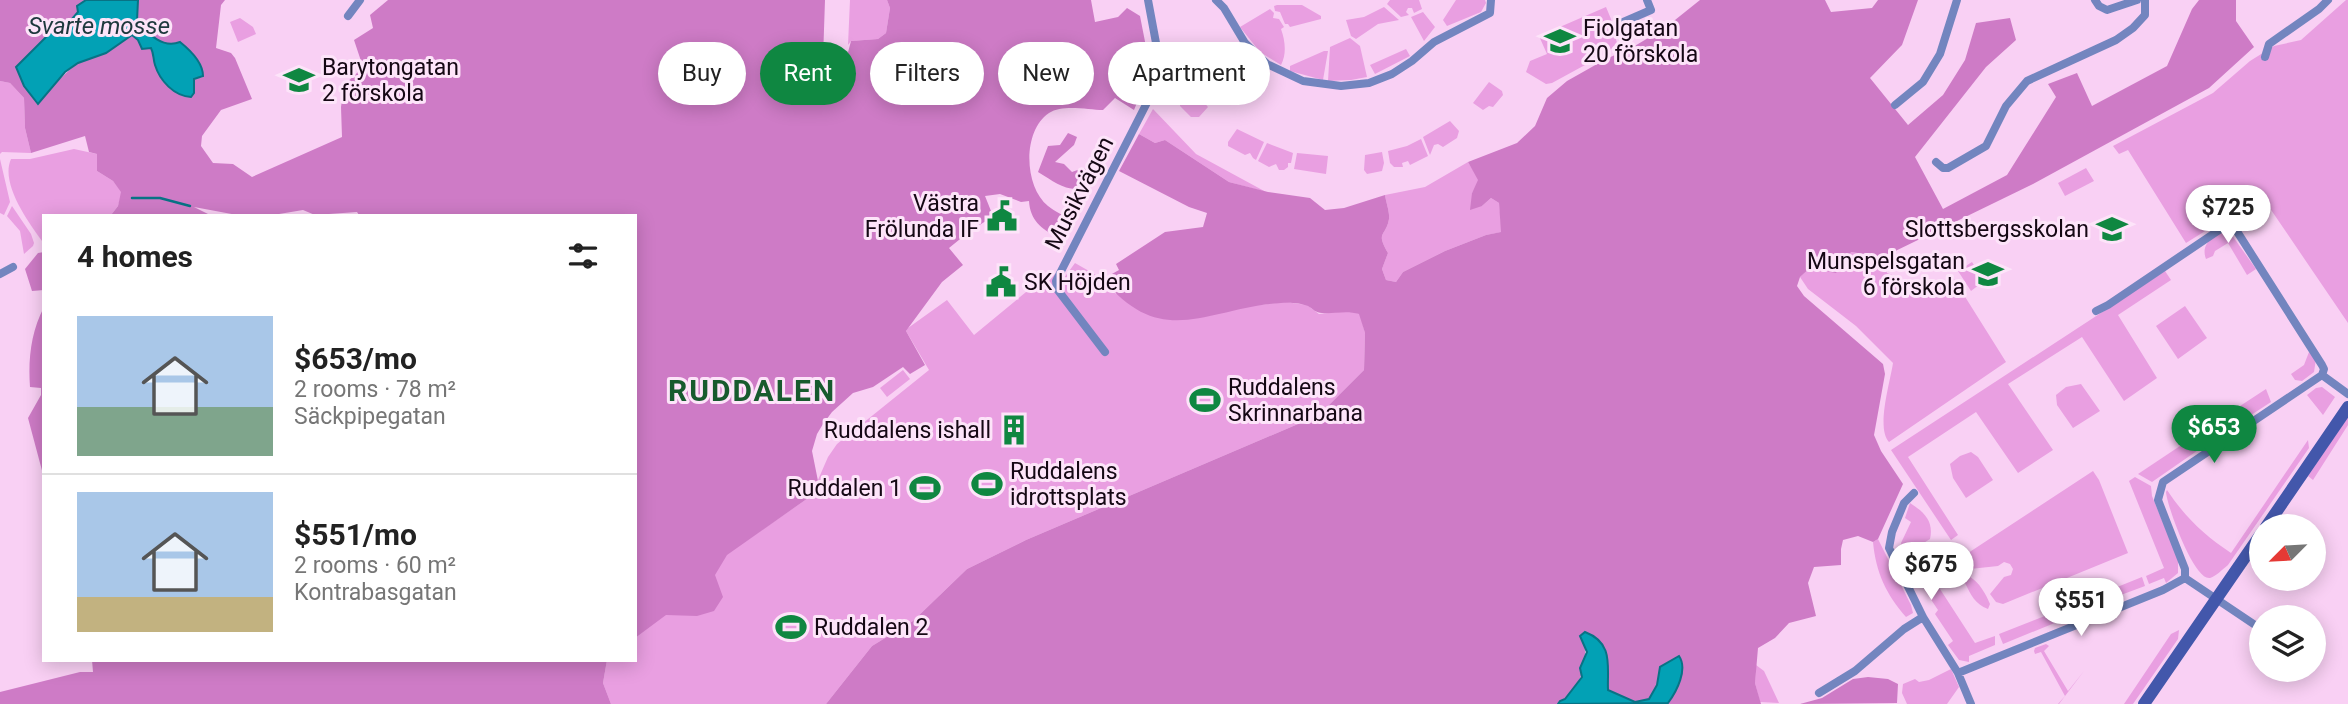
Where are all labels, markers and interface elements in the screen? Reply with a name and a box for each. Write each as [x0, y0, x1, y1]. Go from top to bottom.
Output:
water label: Svarte mosse [28, 12, 170, 40]
place label: Fiolgatan 20 förskola [1583, 15, 1698, 68]
school or university icon: Fiolgatan 20 förskola [1543, 24, 1577, 58]
chip: Buy [658, 42, 746, 105]
chip: Rent [760, 42, 856, 105]
chip: Filters [870, 42, 984, 105]
chip: New [998, 42, 1094, 105]
chip: Apartment [1108, 42, 1270, 105]
place label: Barytongatan 2 förskola [322, 54, 459, 107]
school or university icon: Barytongatan 2 förskola [282, 63, 316, 97]
street label: Musikvägen [1039, 132, 1119, 254]
pin: $725 [2187, 186, 2269, 245]
place label: Västra Frölunda IF [865, 190, 979, 243]
text: $725 [2202, 194, 2254, 221]
public building icon: Västra Frölunda IF [985, 199, 1019, 233]
school or university icon: Slottsbergsskolan [2095, 212, 2129, 246]
place label: Slottsbergsskolan [1905, 216, 2089, 243]
icon: filters [564, 237, 602, 275]
text: 4 homes [77, 239, 193, 274]
place label: Munspelsgatan 6 förskola [1807, 248, 1965, 301]
school or university icon: Munspelsgatan 6 förskola [1971, 257, 2005, 291]
public building icon: SK Höjden [984, 265, 1018, 299]
place label: SK Höjden [1024, 269, 1131, 296]
text: $653/mo [294, 341, 417, 376]
icon: home [133, 344, 217, 428]
district label: RUDDALEN [668, 373, 836, 408]
place label: Ruddalens Skrinnarbana [1228, 374, 1363, 427]
text: 2 rooms · 78 m² [294, 376, 456, 403]
sports icon: Ruddalens Skrinnarbana [1188, 383, 1222, 417]
text: Säckpipegatan [294, 403, 446, 430]
pin: $653 [2173, 406, 2255, 465]
building icon: Ruddalens ishall [997, 413, 1031, 447]
text: $653 [2188, 414, 2240, 441]
place label: Ruddalens ishall [824, 417, 991, 444]
place label: Ruddalens idrottsplats [1010, 458, 1127, 511]
sports icon: Ruddalens idrottsplats [970, 467, 1004, 501]
sports icon: Ruddalen 1 [908, 471, 942, 505]
place label: Ruddalen 1 [788, 475, 902, 502]
north arrow [2249, 514, 2326, 592]
map controls [2249, 514, 2326, 682]
text: $551/mo [294, 517, 417, 552]
icon: home [133, 520, 217, 604]
pin: $675 [1890, 542, 1972, 602]
text: $675 [1905, 551, 1957, 578]
text: 2 rooms · 60 m² [294, 552, 456, 579]
pin: $551 [2040, 578, 2122, 638]
text: Kontrabasgatan [294, 579, 457, 606]
text: $551 [2055, 587, 2107, 614]
button: layers [2249, 605, 2326, 682]
sports icon: Ruddalen 2 [774, 610, 808, 644]
place label: Ruddalen 2 [814, 614, 929, 641]

